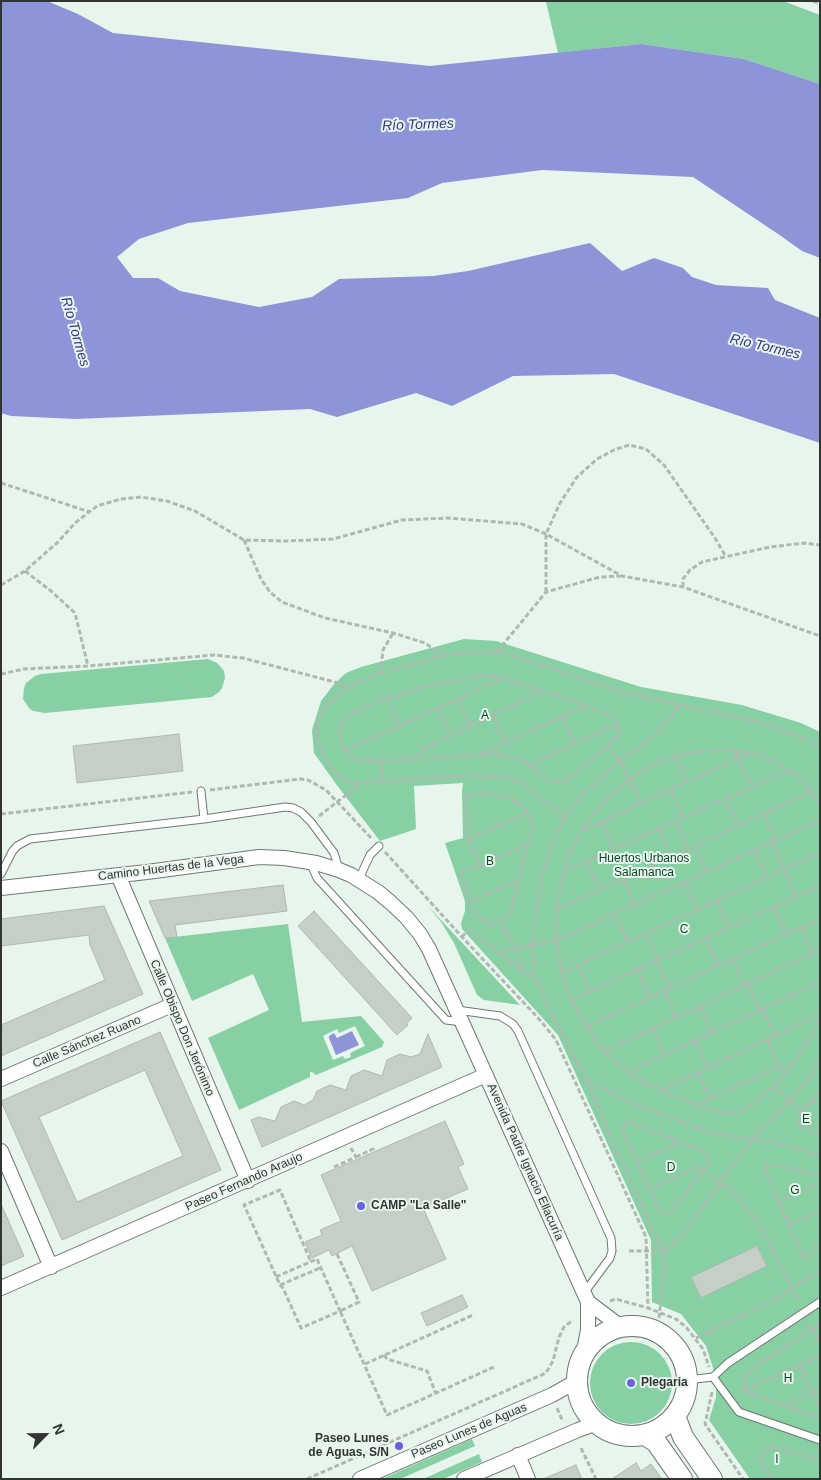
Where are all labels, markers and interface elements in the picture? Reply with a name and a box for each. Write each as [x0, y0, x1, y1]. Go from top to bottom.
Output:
water label: Río Tormes [382, 115, 454, 135]
water label: Río Tormes [57, 295, 93, 369]
water label: Río Tormes [728, 331, 802, 363]
park label: A [481, 709, 489, 723]
street label: Camino Huertas de la Vega [97, 852, 245, 884]
park label: Huertos Urbanos Salamanca [599, 852, 689, 880]
park label: B [486, 855, 494, 869]
park label: C [680, 923, 688, 937]
street label: Calle Obispo Don Jerónimo [147, 958, 217, 1098]
street label: Calle Sánchez Ruano [31, 1013, 143, 1071]
street label: Avenida Padre Ignacio Ellacuría [484, 1081, 566, 1243]
park label: E [802, 1113, 810, 1127]
street label: Paseo Fernando Araujo [183, 1150, 305, 1214]
park label: D [667, 1161, 675, 1175]
park label: G [790, 1184, 800, 1198]
place label: CAMP "La Salle" [371, 1199, 466, 1213]
marker: CAMP "La Salle" [355, 1200, 367, 1212]
park label: H [784, 1372, 792, 1386]
place label: Plegaria [641, 1376, 688, 1390]
marker: Plegaria [625, 1377, 637, 1389]
street label: Paseo Lunes de Aguas [409, 1400, 529, 1462]
north arrow [20, 1410, 70, 1460]
text: N [49, 1421, 68, 1437]
place label: Paseo Lunes de Aguas, S/N [308, 1432, 389, 1460]
marker: Paseo Lunes de Aguas, S/N [393, 1440, 405, 1452]
park label: I [775, 1453, 779, 1467]

